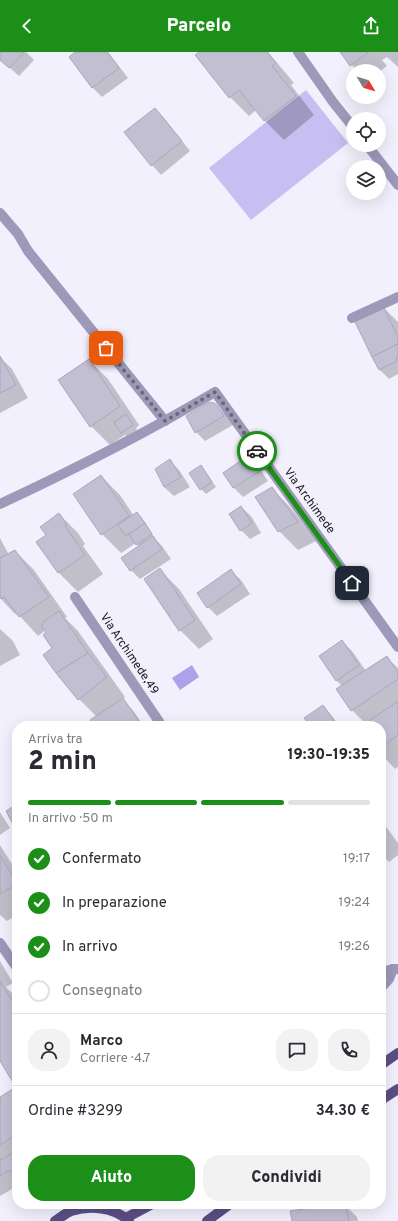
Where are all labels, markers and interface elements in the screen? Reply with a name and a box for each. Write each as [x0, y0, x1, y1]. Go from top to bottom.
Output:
icon: back [16, 15, 38, 37]
text: Parcelo [167, 15, 231, 38]
icon: share [360, 15, 382, 37]
north arrow [346, 64, 386, 104]
map controls [346, 64, 386, 200]
button: locate [346, 112, 386, 152]
button: layers [346, 160, 386, 200]
pin [89, 331, 123, 365]
icon: bag [95, 337, 117, 359]
courier [237, 431, 277, 471]
icon: car [246, 440, 268, 462]
street label: Via Archimede [280, 465, 338, 537]
pin [335, 566, 369, 600]
icon: home [341, 572, 363, 594]
street label: Via Archimede,49 [96, 610, 162, 698]
text: Arriva tra [28, 732, 82, 748]
text: 2 min [28, 746, 97, 779]
text: 19:30–19:35 [287, 746, 370, 765]
text: In arrivo · 50 m [28, 811, 113, 827]
icon: check [28, 848, 50, 870]
text: Confermato [62, 850, 141, 869]
text: 19:17 [343, 851, 370, 867]
icon: check [28, 892, 50, 914]
text: In preparazione [62, 894, 167, 913]
text: 19:24 [339, 895, 370, 911]
icon: check [28, 936, 50, 958]
text: In arrivo [62, 938, 118, 957]
text: 19:26 [339, 939, 370, 955]
text: Consegnato [62, 982, 142, 1001]
button: person [28, 1029, 70, 1071]
button: chat [276, 1029, 318, 1071]
button: phone [328, 1029, 370, 1071]
text: Marco [80, 1032, 123, 1051]
text: Corriere · 4.7 [80, 1051, 150, 1067]
text: Ordine #3299 [28, 1102, 123, 1121]
text: 34.30 € [316, 1102, 370, 1121]
button: Aiuto [28, 1155, 195, 1201]
button: Condividi [203, 1155, 370, 1201]

